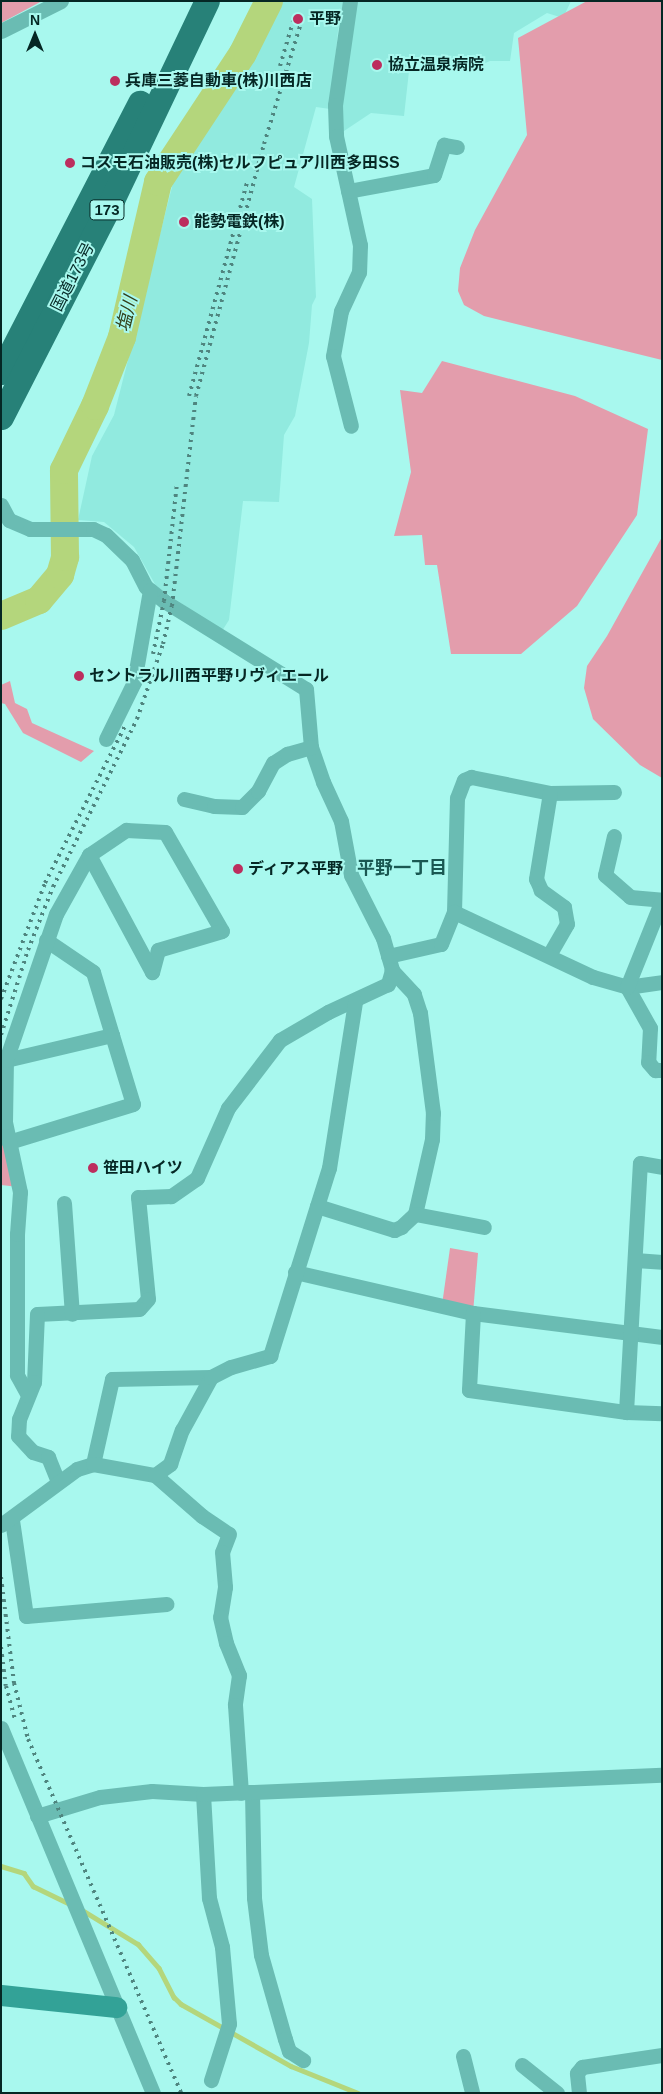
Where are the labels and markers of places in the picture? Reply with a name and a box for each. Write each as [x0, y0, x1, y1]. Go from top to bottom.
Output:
place label: 平野 [309, 9, 341, 29]
marker: 平野 [291, 12, 305, 26]
place label: 協立温泉病院 [388, 55, 484, 75]
marker: 協立温泉病院 [370, 58, 384, 72]
place label: 兵庫三菱自動車(株)川西店 [125, 71, 312, 91]
marker: 兵庫三菱自動車(株)川西店 [109, 75, 121, 87]
place label: コスモ石油販売(株)セルフピュア川西多田SS [80, 153, 400, 173]
marker: コスモ石油販売(株)セルフピュア川西多田SS [64, 157, 76, 169]
place label: 能勢電鉄(株) [194, 212, 285, 232]
marker: 能勢電鉄(株) [178, 216, 190, 228]
place label: セントラル川西平野リヴィエール [89, 666, 329, 686]
marker: セントラル川西平野リヴィエール [73, 670, 85, 682]
place label: ディアス平野 [248, 859, 344, 879]
marker: ディアス平野 [232, 863, 244, 875]
place label: 笹田ハイツ [103, 1158, 183, 1178]
marker: 笹田ハイツ [87, 1162, 99, 1174]

